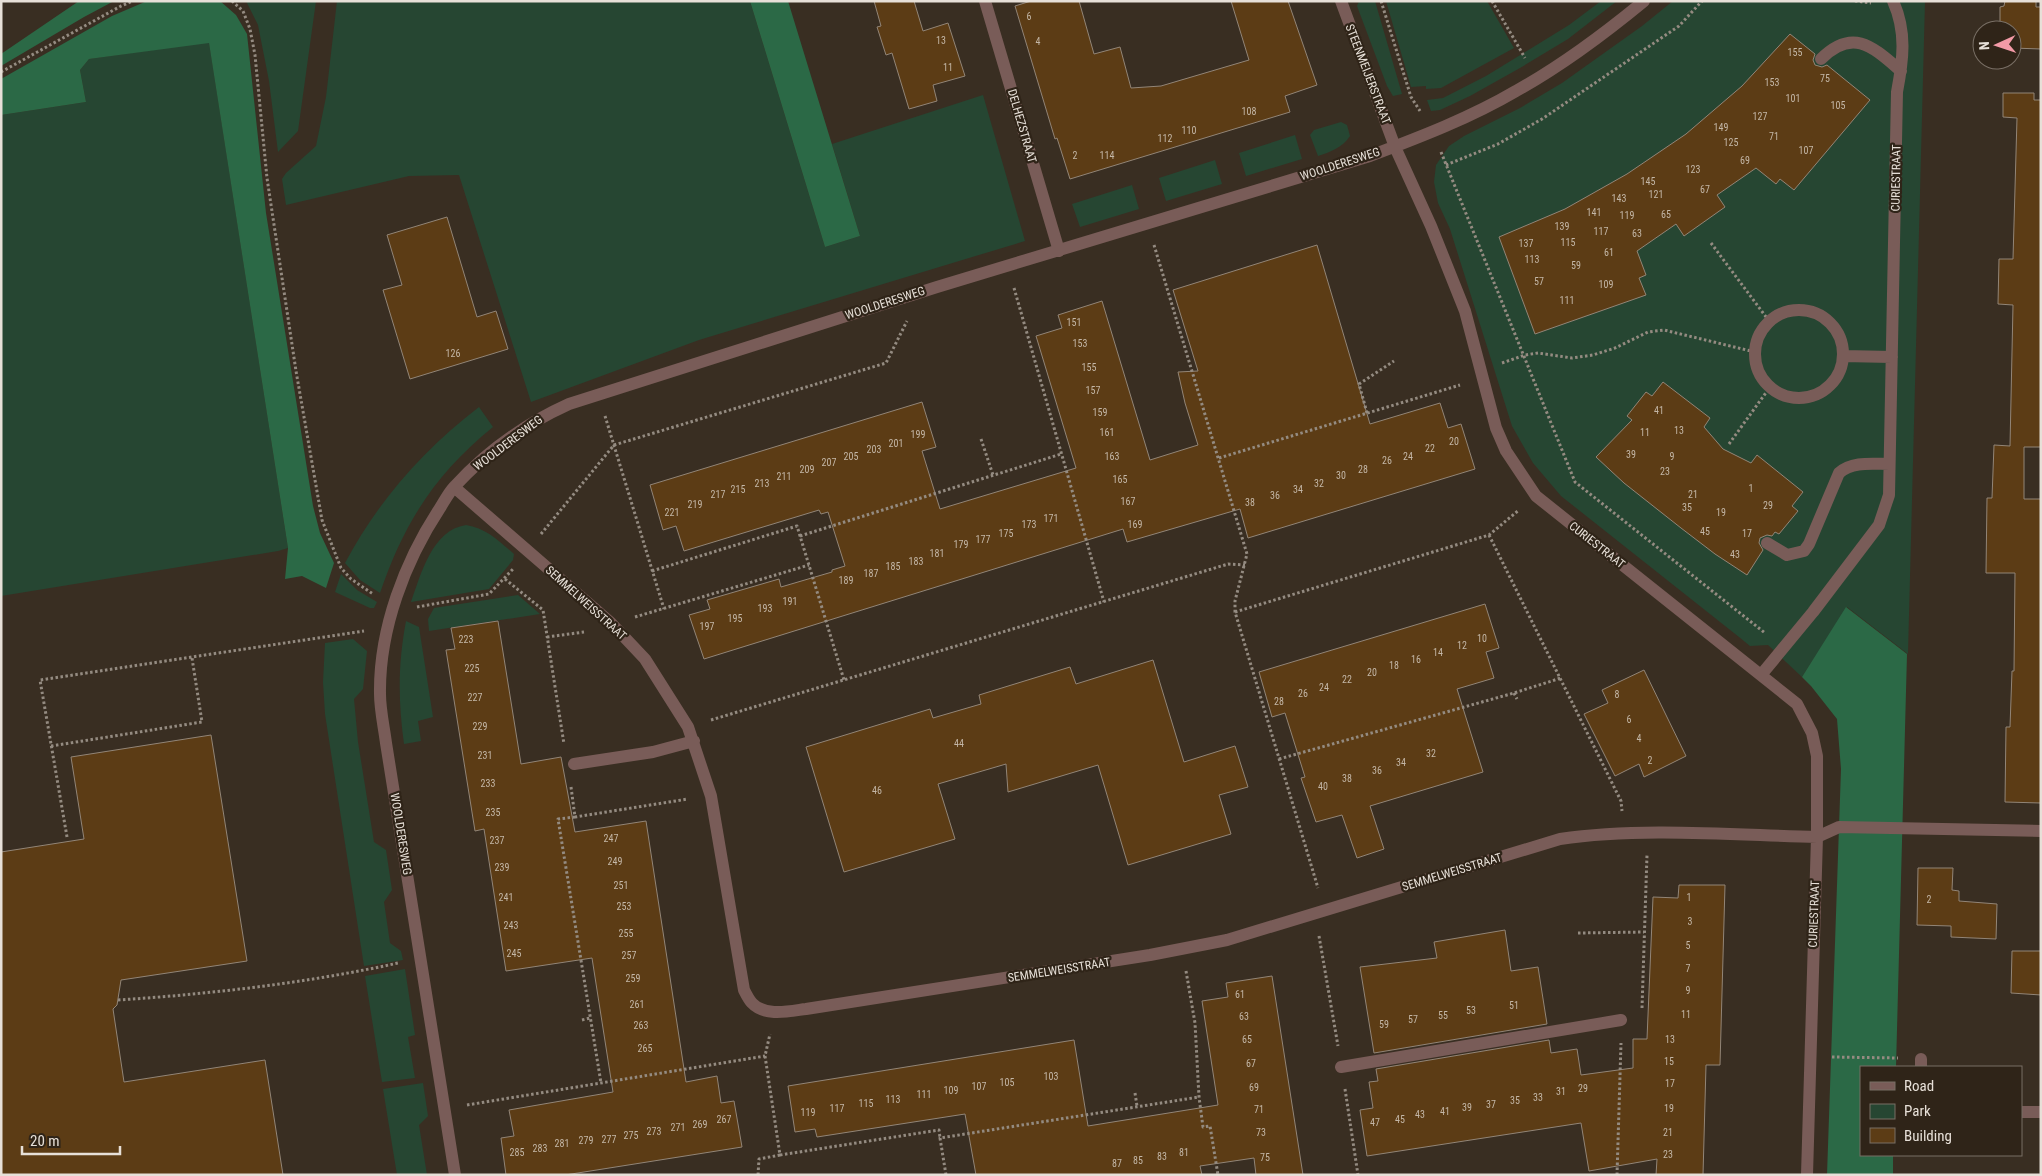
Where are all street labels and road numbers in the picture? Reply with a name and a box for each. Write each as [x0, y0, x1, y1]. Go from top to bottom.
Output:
street label: STEENMEIJERSTRAAT [1342, 22, 1394, 126]
street label: DELHEZSTRAAT [1005, 87, 1039, 165]
street label: CURIESTRAAT [1888, 144, 1904, 212]
street label: WOOLDERESWEG [1298, 145, 1382, 183]
street label: WOOLDERESWEG [843, 284, 927, 322]
street label: WOOLDERESWEG [471, 412, 545, 474]
street label: CURIESTRAAT [1566, 519, 1628, 571]
street label: SEMMELWEISSTRAAT [543, 563, 629, 643]
street label: WOOLDERESWEG [388, 792, 414, 876]
street label: SEMMELWEISSTRAAT [1400, 850, 1504, 894]
street label: CURIESTRAAT [1806, 880, 1822, 948]
street label: SEMMELWEISSTRAAT [1007, 955, 1111, 985]

